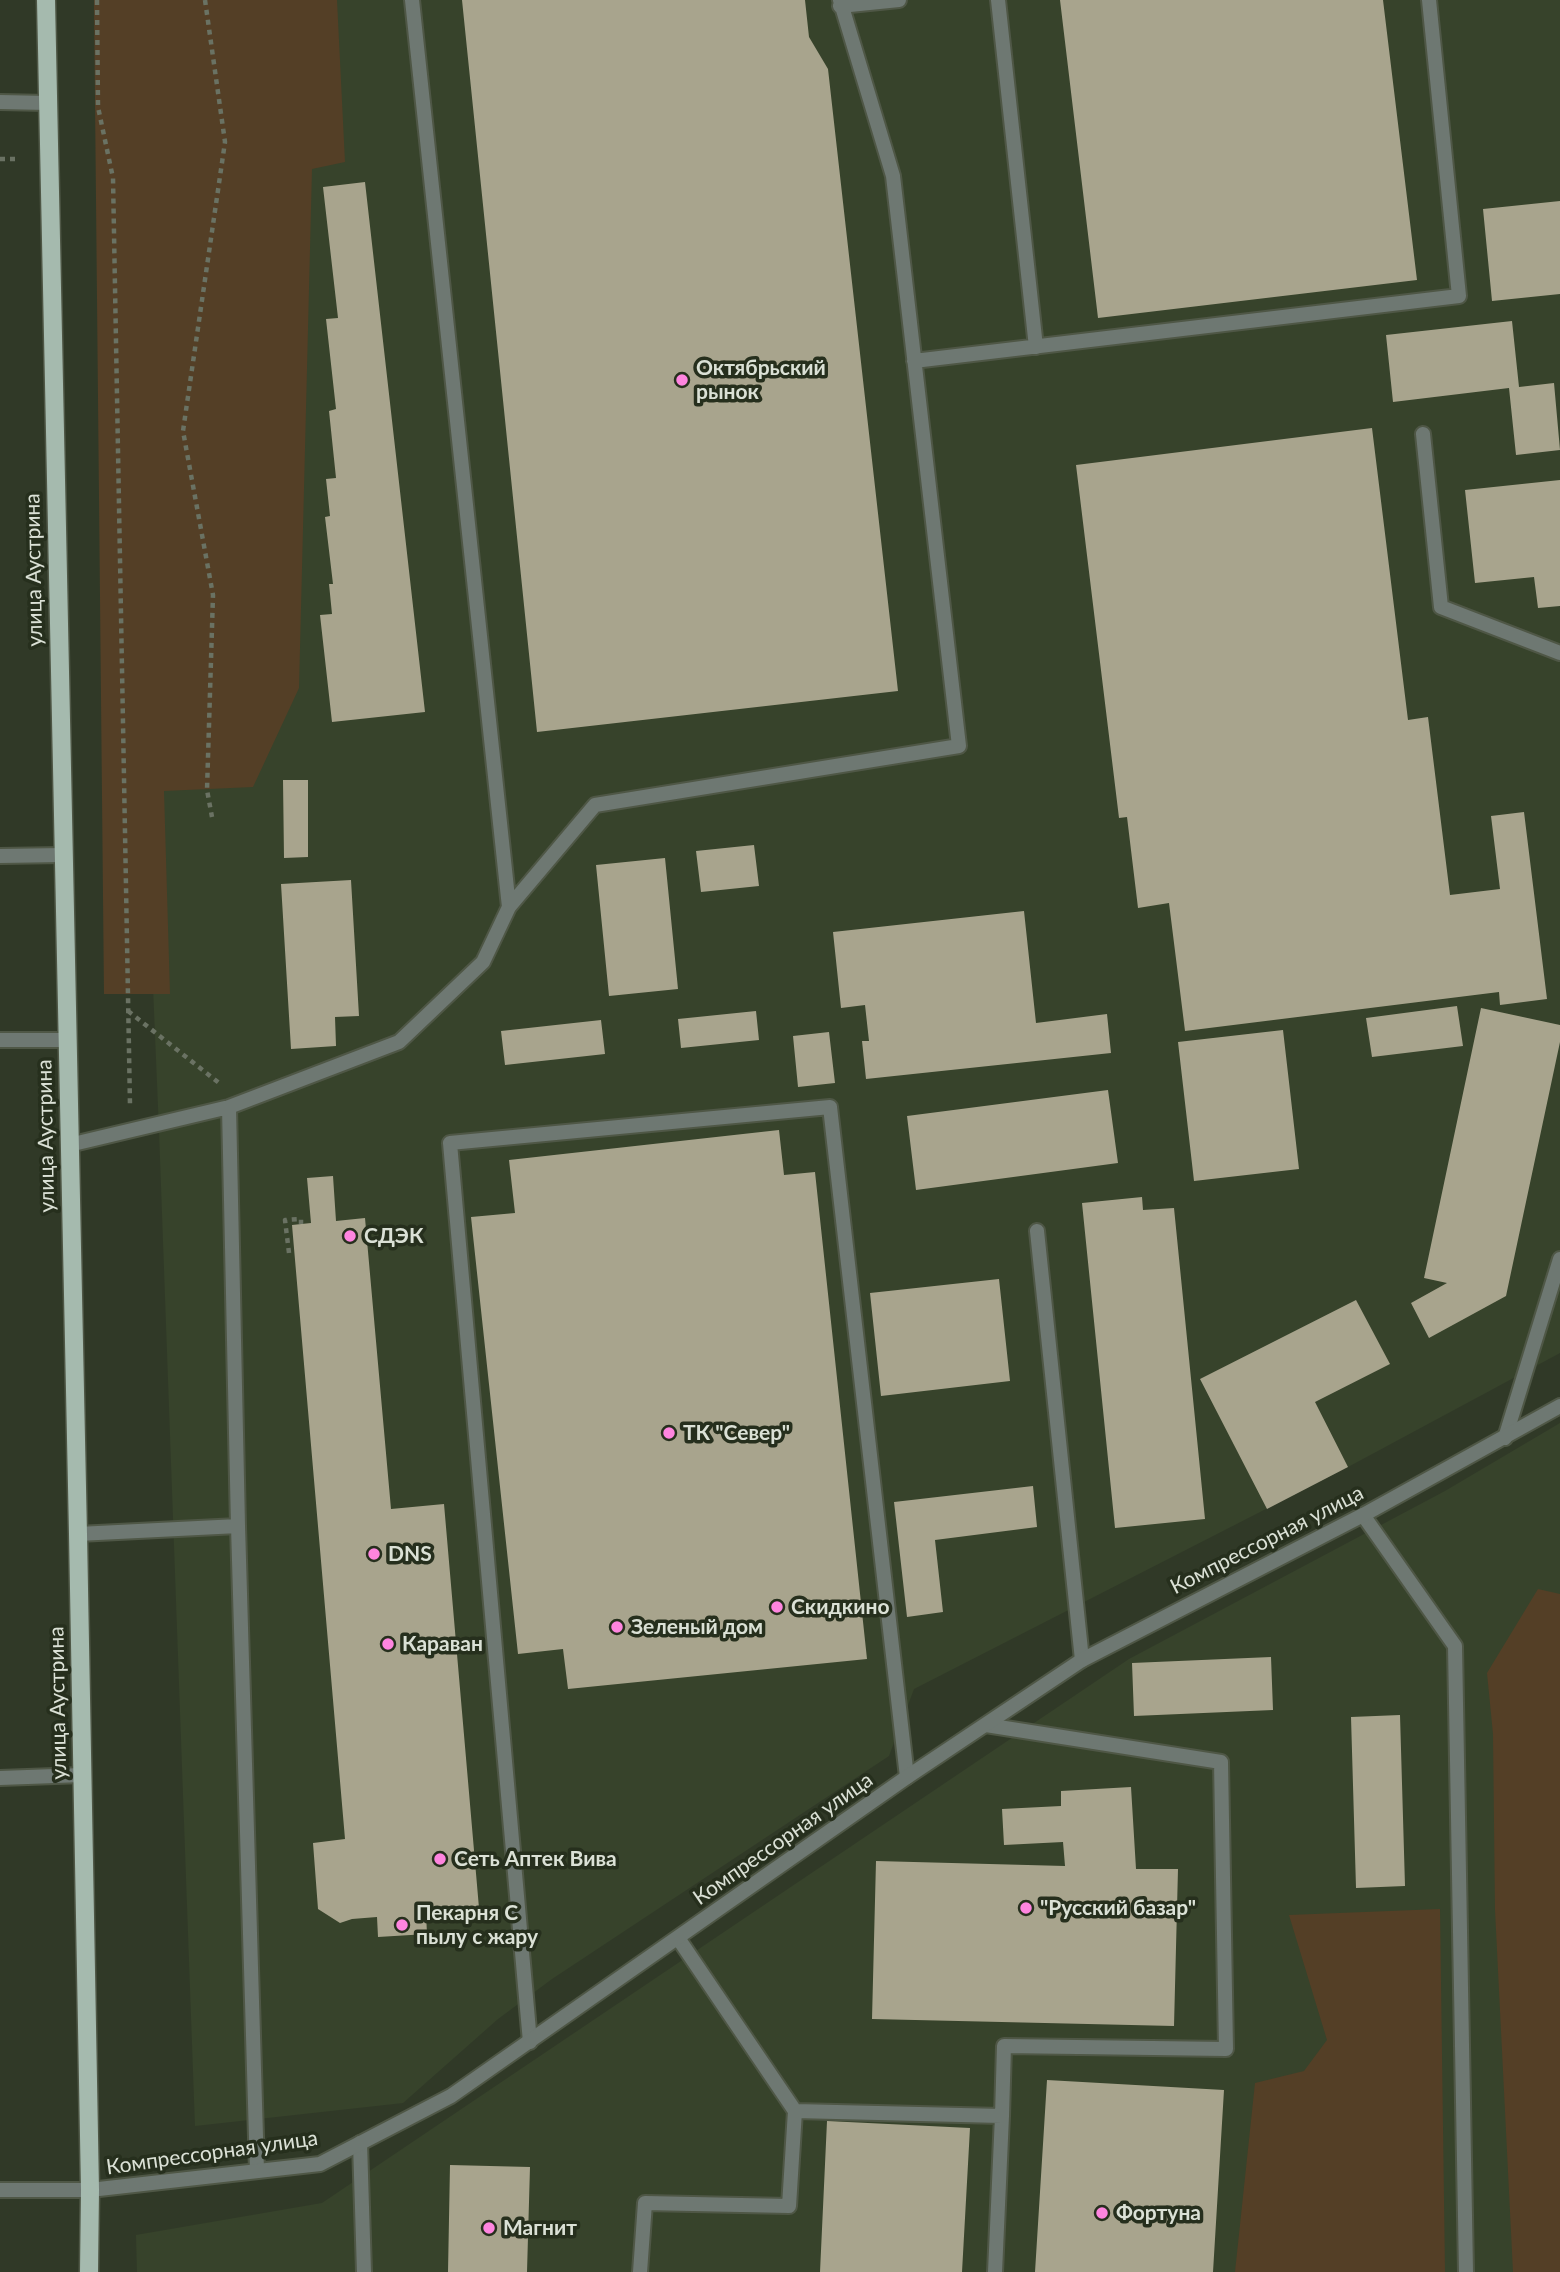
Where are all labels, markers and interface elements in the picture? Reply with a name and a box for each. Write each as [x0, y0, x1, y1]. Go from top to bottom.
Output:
place label: Октябрьский рынок [696, 355, 826, 405]
marker: Октябрьский рынок [674, 372, 690, 388]
street label: улица Аустрина [20, 493, 48, 647]
street label: улица Аустрина [32, 1059, 60, 1213]
place label: СДЭК [364, 1223, 424, 1249]
marker: СДЭК [342, 1228, 358, 1244]
place label: ТК "Север" [683, 1420, 790, 1446]
marker: ТК "Север" [661, 1425, 677, 1441]
street label: Компрессорная улица [1166, 1480, 1368, 1600]
place label: DNS [388, 1541, 432, 1567]
marker: DNS [366, 1546, 382, 1562]
place label: Скидкино [791, 1594, 889, 1620]
marker: Скидкино [769, 1599, 785, 1615]
place label: Зеленый дом [631, 1614, 763, 1640]
marker: Зеленый дом [609, 1619, 625, 1635]
street label: улица Аустрина [44, 1626, 72, 1780]
place label: Караван [402, 1631, 483, 1657]
marker: Караван [380, 1636, 396, 1652]
street label: Компрессорная улица [688, 1767, 878, 1911]
place label: Сеть Аптек Вива [454, 1846, 617, 1872]
marker: Сеть Аптек Вива [432, 1851, 448, 1867]
place label: "Русский базар" [1040, 1895, 1196, 1921]
place label: Пекарня С пылу с жару [416, 1900, 538, 1950]
marker: "Русский базар" [1018, 1900, 1034, 1916]
marker: Пекарня С пылу с жару [394, 1917, 410, 1933]
street label: Компрессорная улица [105, 2126, 319, 2180]
place label: Фортуна [1116, 2200, 1201, 2226]
marker: Фортуна [1094, 2205, 1110, 2221]
place label: Магнит [503, 2215, 577, 2241]
marker: Магнит [481, 2220, 497, 2236]

